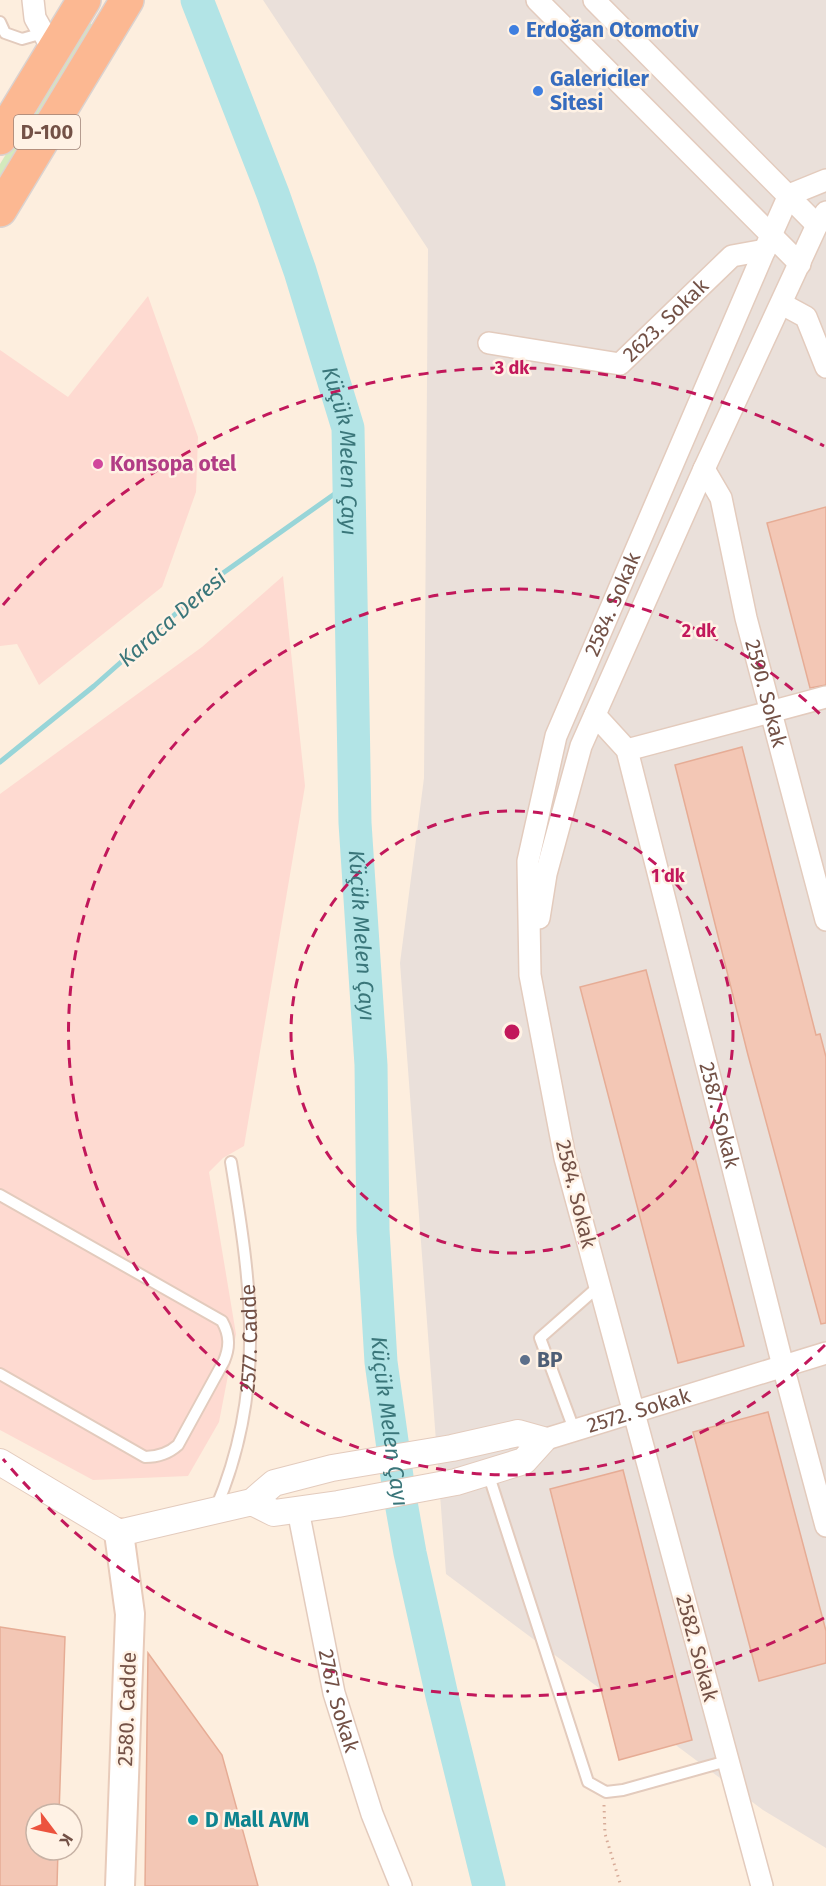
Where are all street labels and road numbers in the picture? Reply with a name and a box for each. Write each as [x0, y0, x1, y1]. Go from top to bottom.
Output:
road number: D-100 [14, 115, 80, 149]
street label: 2623. Sokak [617, 273, 714, 367]
street label: 2584. Sokak [579, 548, 646, 660]
street label: 2590. Sokak [739, 637, 793, 750]
street label: 2587. Sokak [694, 1059, 745, 1171]
street label: 2584. Sokak [550, 1137, 602, 1251]
street label: 2577. Cadde [234, 1283, 263, 1394]
street label: 2572. Sokak [584, 1382, 694, 1439]
street label: 2582. Sokak [670, 1592, 724, 1705]
street label: 2767. Sokak [313, 1647, 365, 1756]
street label: 2580. Cadde [112, 1651, 142, 1767]

